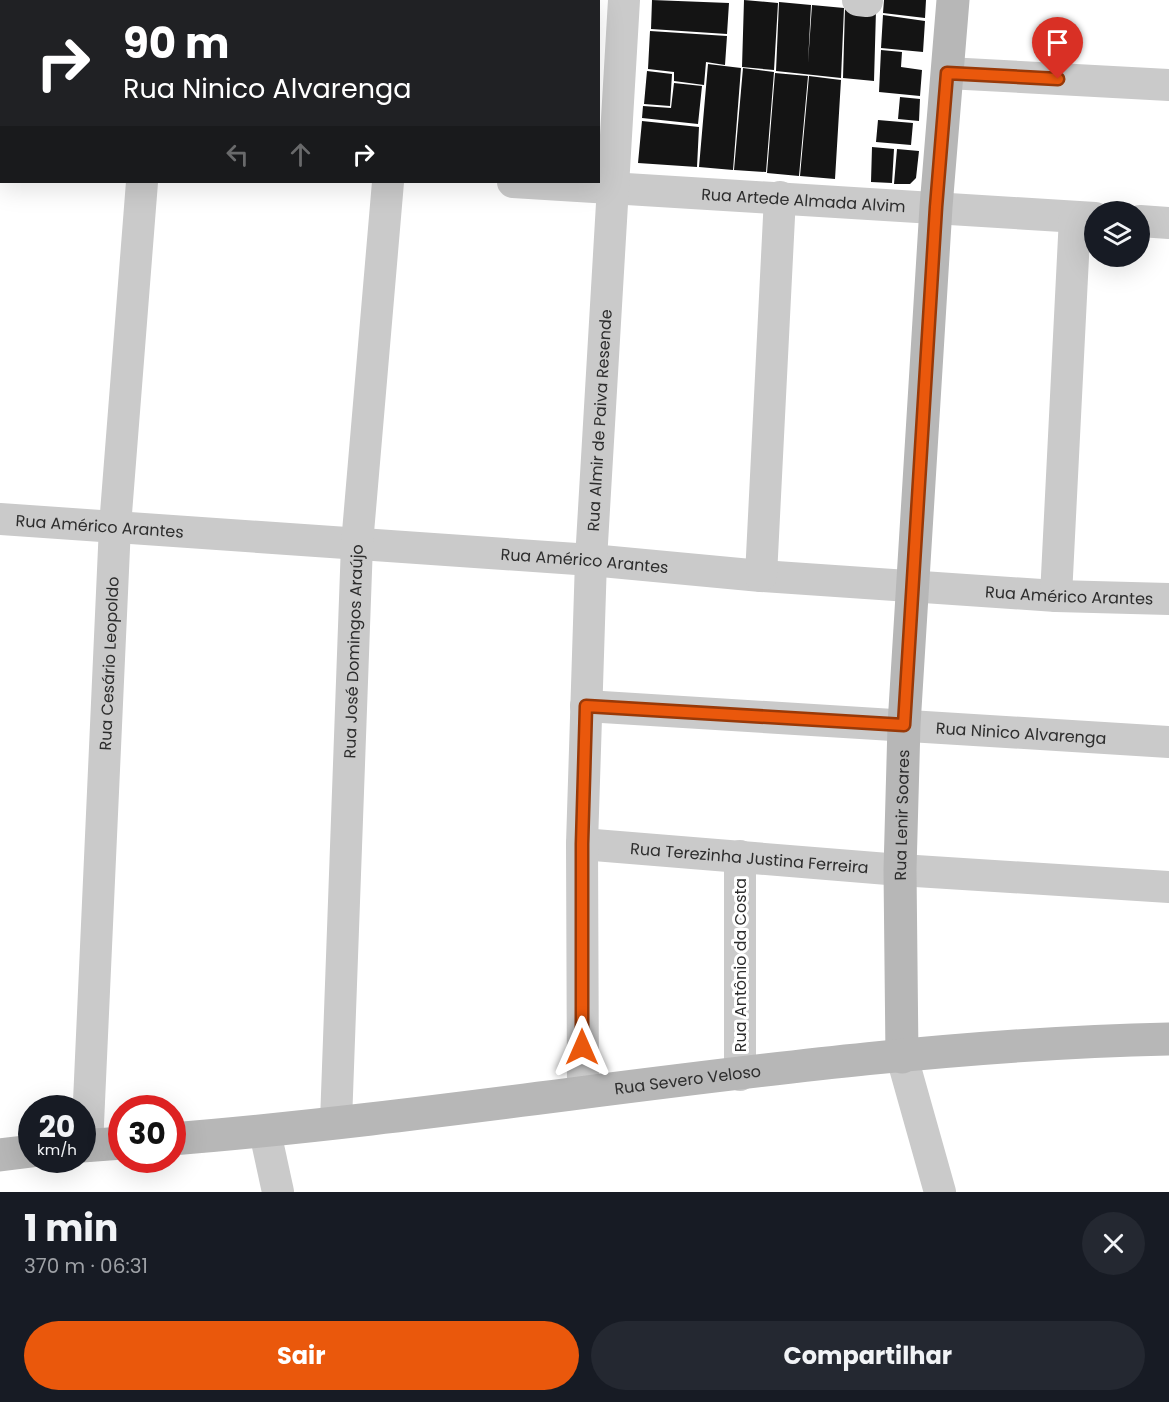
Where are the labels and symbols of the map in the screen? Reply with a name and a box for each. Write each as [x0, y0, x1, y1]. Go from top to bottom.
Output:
pin [1032, 17, 1083, 79]
street label: Rua Artede Almada Alvim [701, 182, 906, 218]
street label: Rua Almir de Paiva Resende [581, 309, 617, 532]
street label: Rua Américo Arantes [15, 509, 185, 543]
street label: Rua Américo Arantes [500, 542, 670, 579]
street label: Rua José Domingos Araújo [338, 544, 368, 759]
street label: Rua Cesário Leopoldo [93, 576, 124, 751]
street label: Rua Américo Arantes [984, 580, 1154, 610]
street label: Rua Ninico Alvarenga [935, 716, 1107, 750]
street label: Rua Lenir Soares [888, 749, 915, 881]
street label: Rua Terezinha Justina Ferreira [629, 836, 870, 879]
street label: Rua Antônio da Costa [729, 878, 752, 1052]
position arrow [550, 1015, 614, 1079]
street label: Rua Severo Veloso [613, 1059, 762, 1100]
speed limit sign: 30 [108, 1095, 186, 1173]

